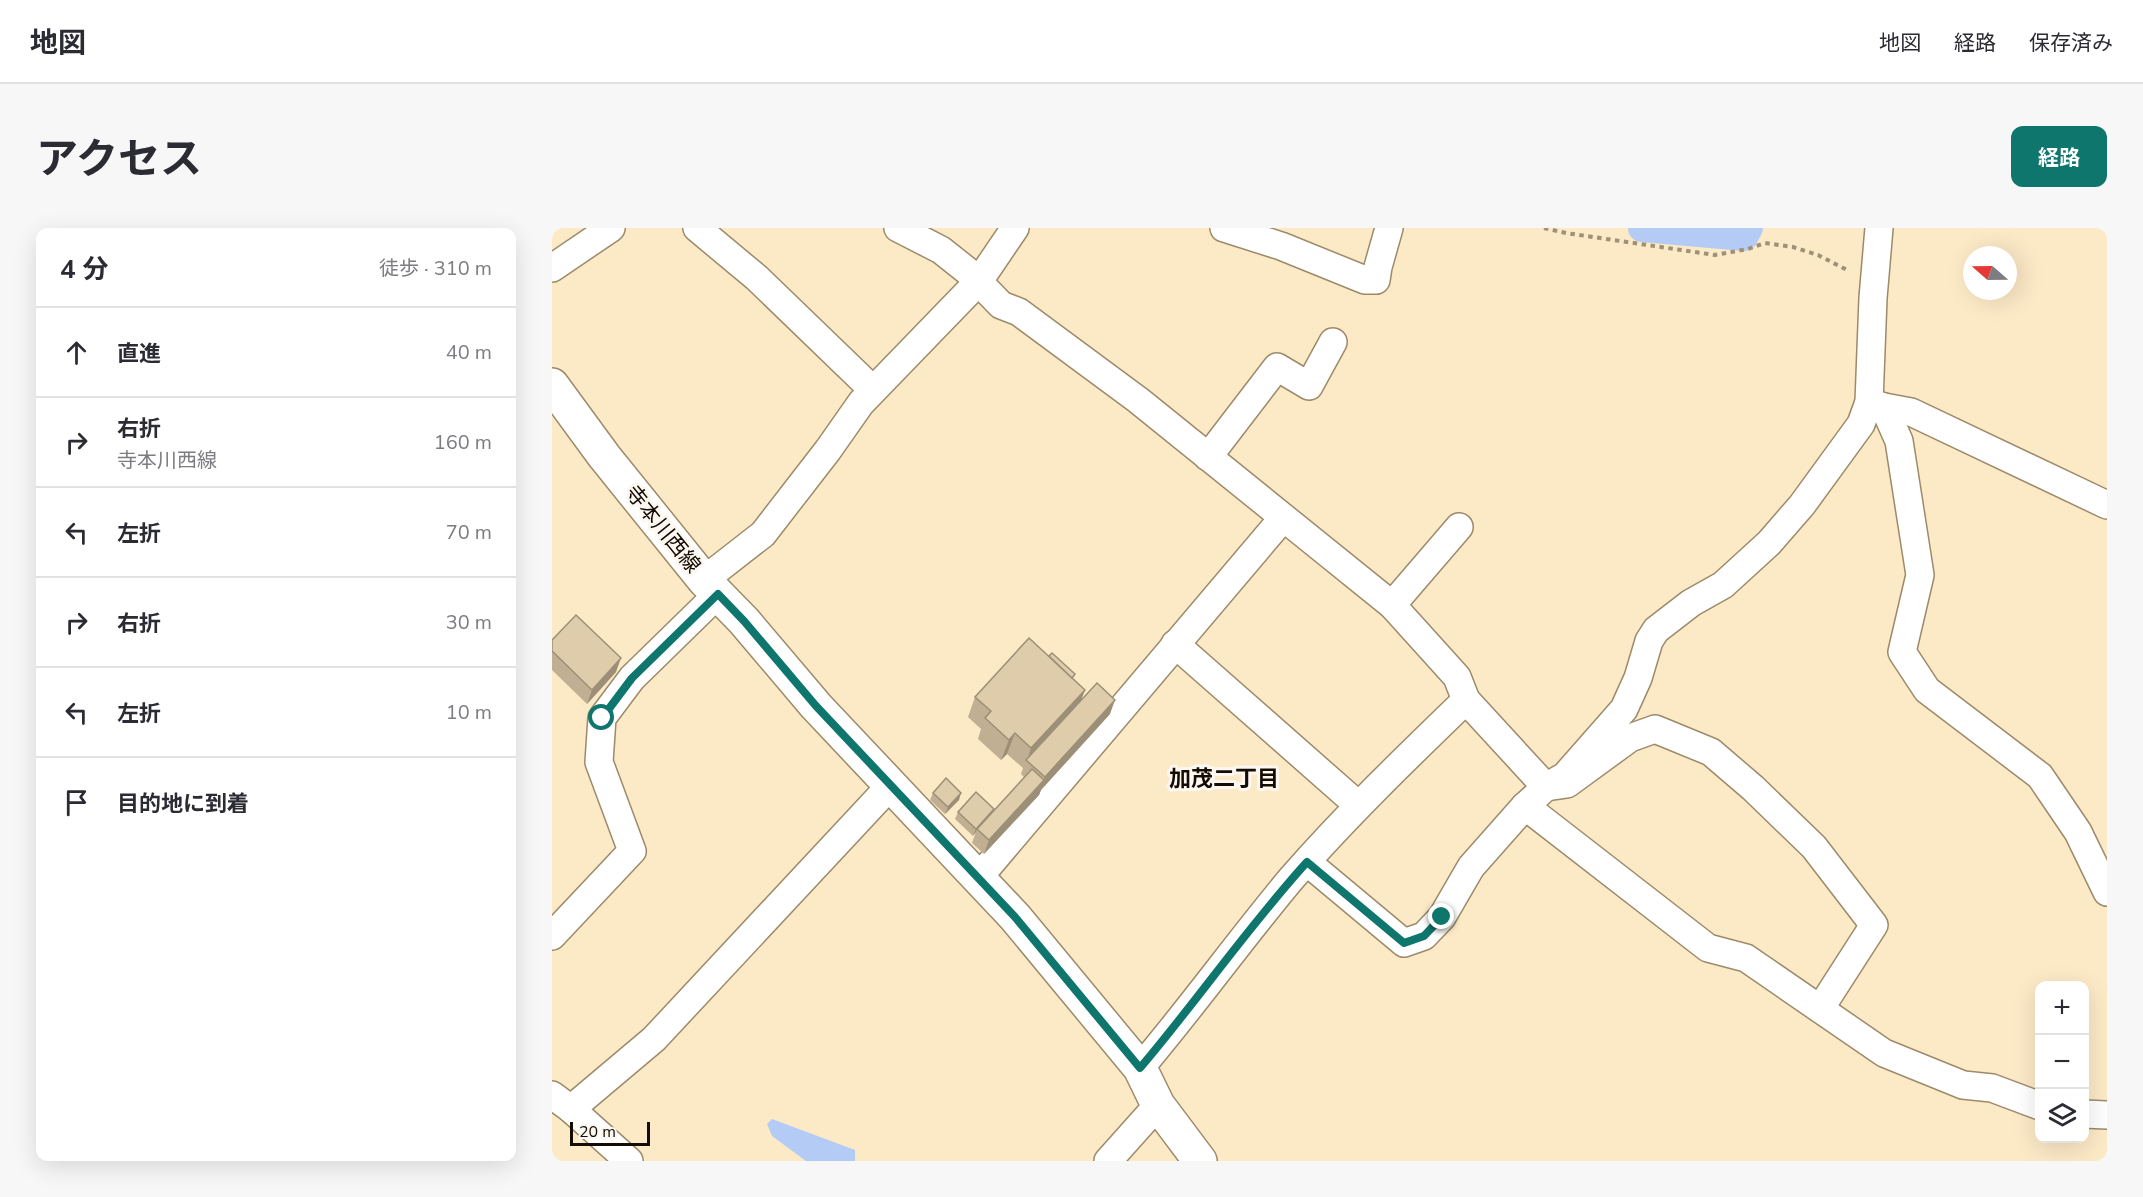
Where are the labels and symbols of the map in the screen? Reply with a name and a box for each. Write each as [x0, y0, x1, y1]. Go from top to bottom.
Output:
north arrow [1963, 246, 2017, 300]
street label: 寺本川西線 [619, 479, 707, 579]
route start [588, 704, 614, 730]
district label: 加茂二丁目 [1169, 764, 1279, 794]
route end [1428, 903, 1454, 929]
scale bar [570, 1119, 650, 1146]

